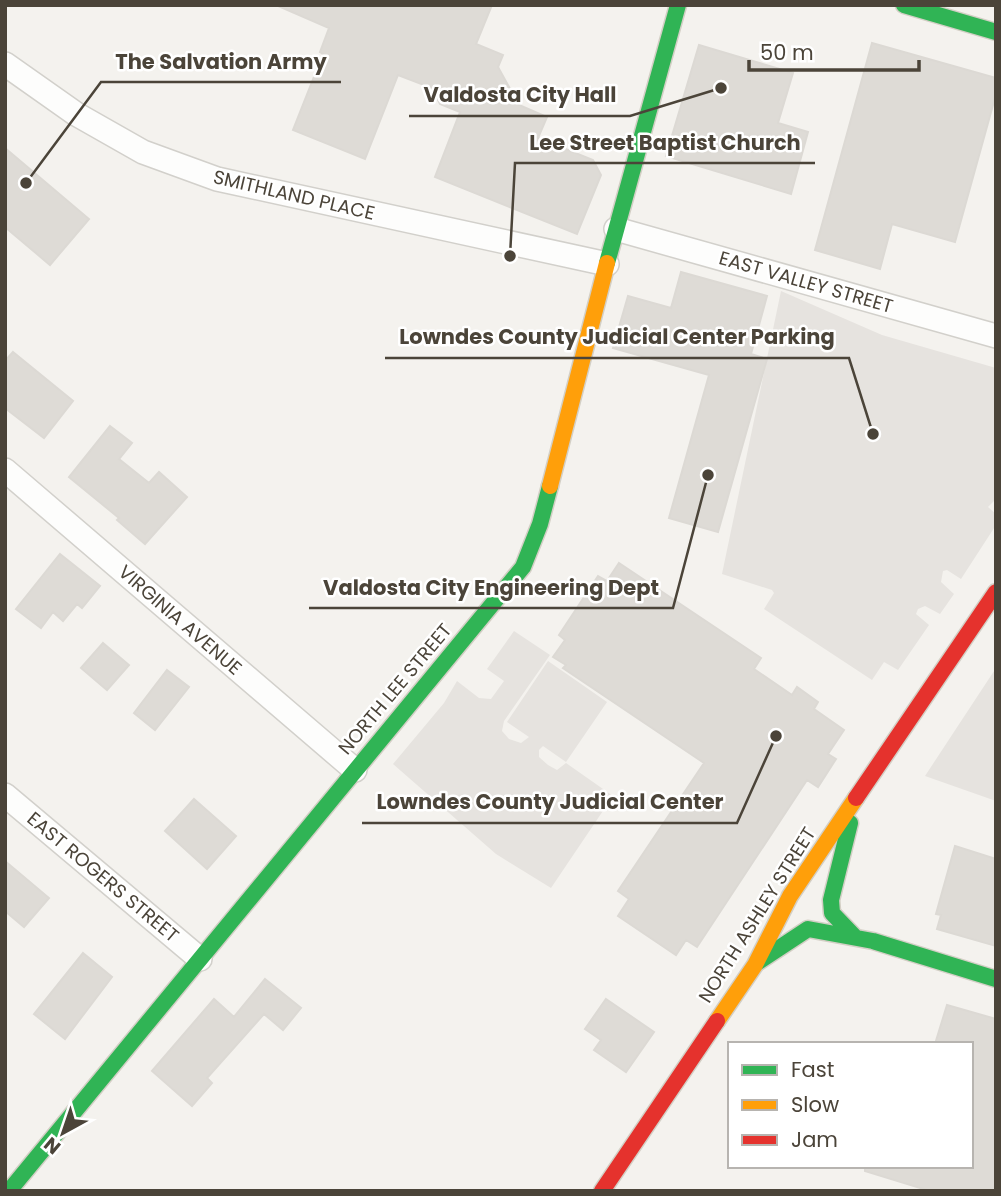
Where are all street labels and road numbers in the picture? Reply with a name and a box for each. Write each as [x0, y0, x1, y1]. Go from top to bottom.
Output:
street label: SMITHLAND PLACE [211, 163, 377, 227]
street label: EAST VALLEY STREET [716, 244, 896, 320]
street label: VIRGINIA AVENUE [112, 559, 248, 681]
street label: NORTH LEE STREET [332, 618, 458, 760]
street label: EAST ROGERS STREET [21, 805, 185, 949]
street label: NORTH ASHLEY STREET [692, 822, 822, 1008]

